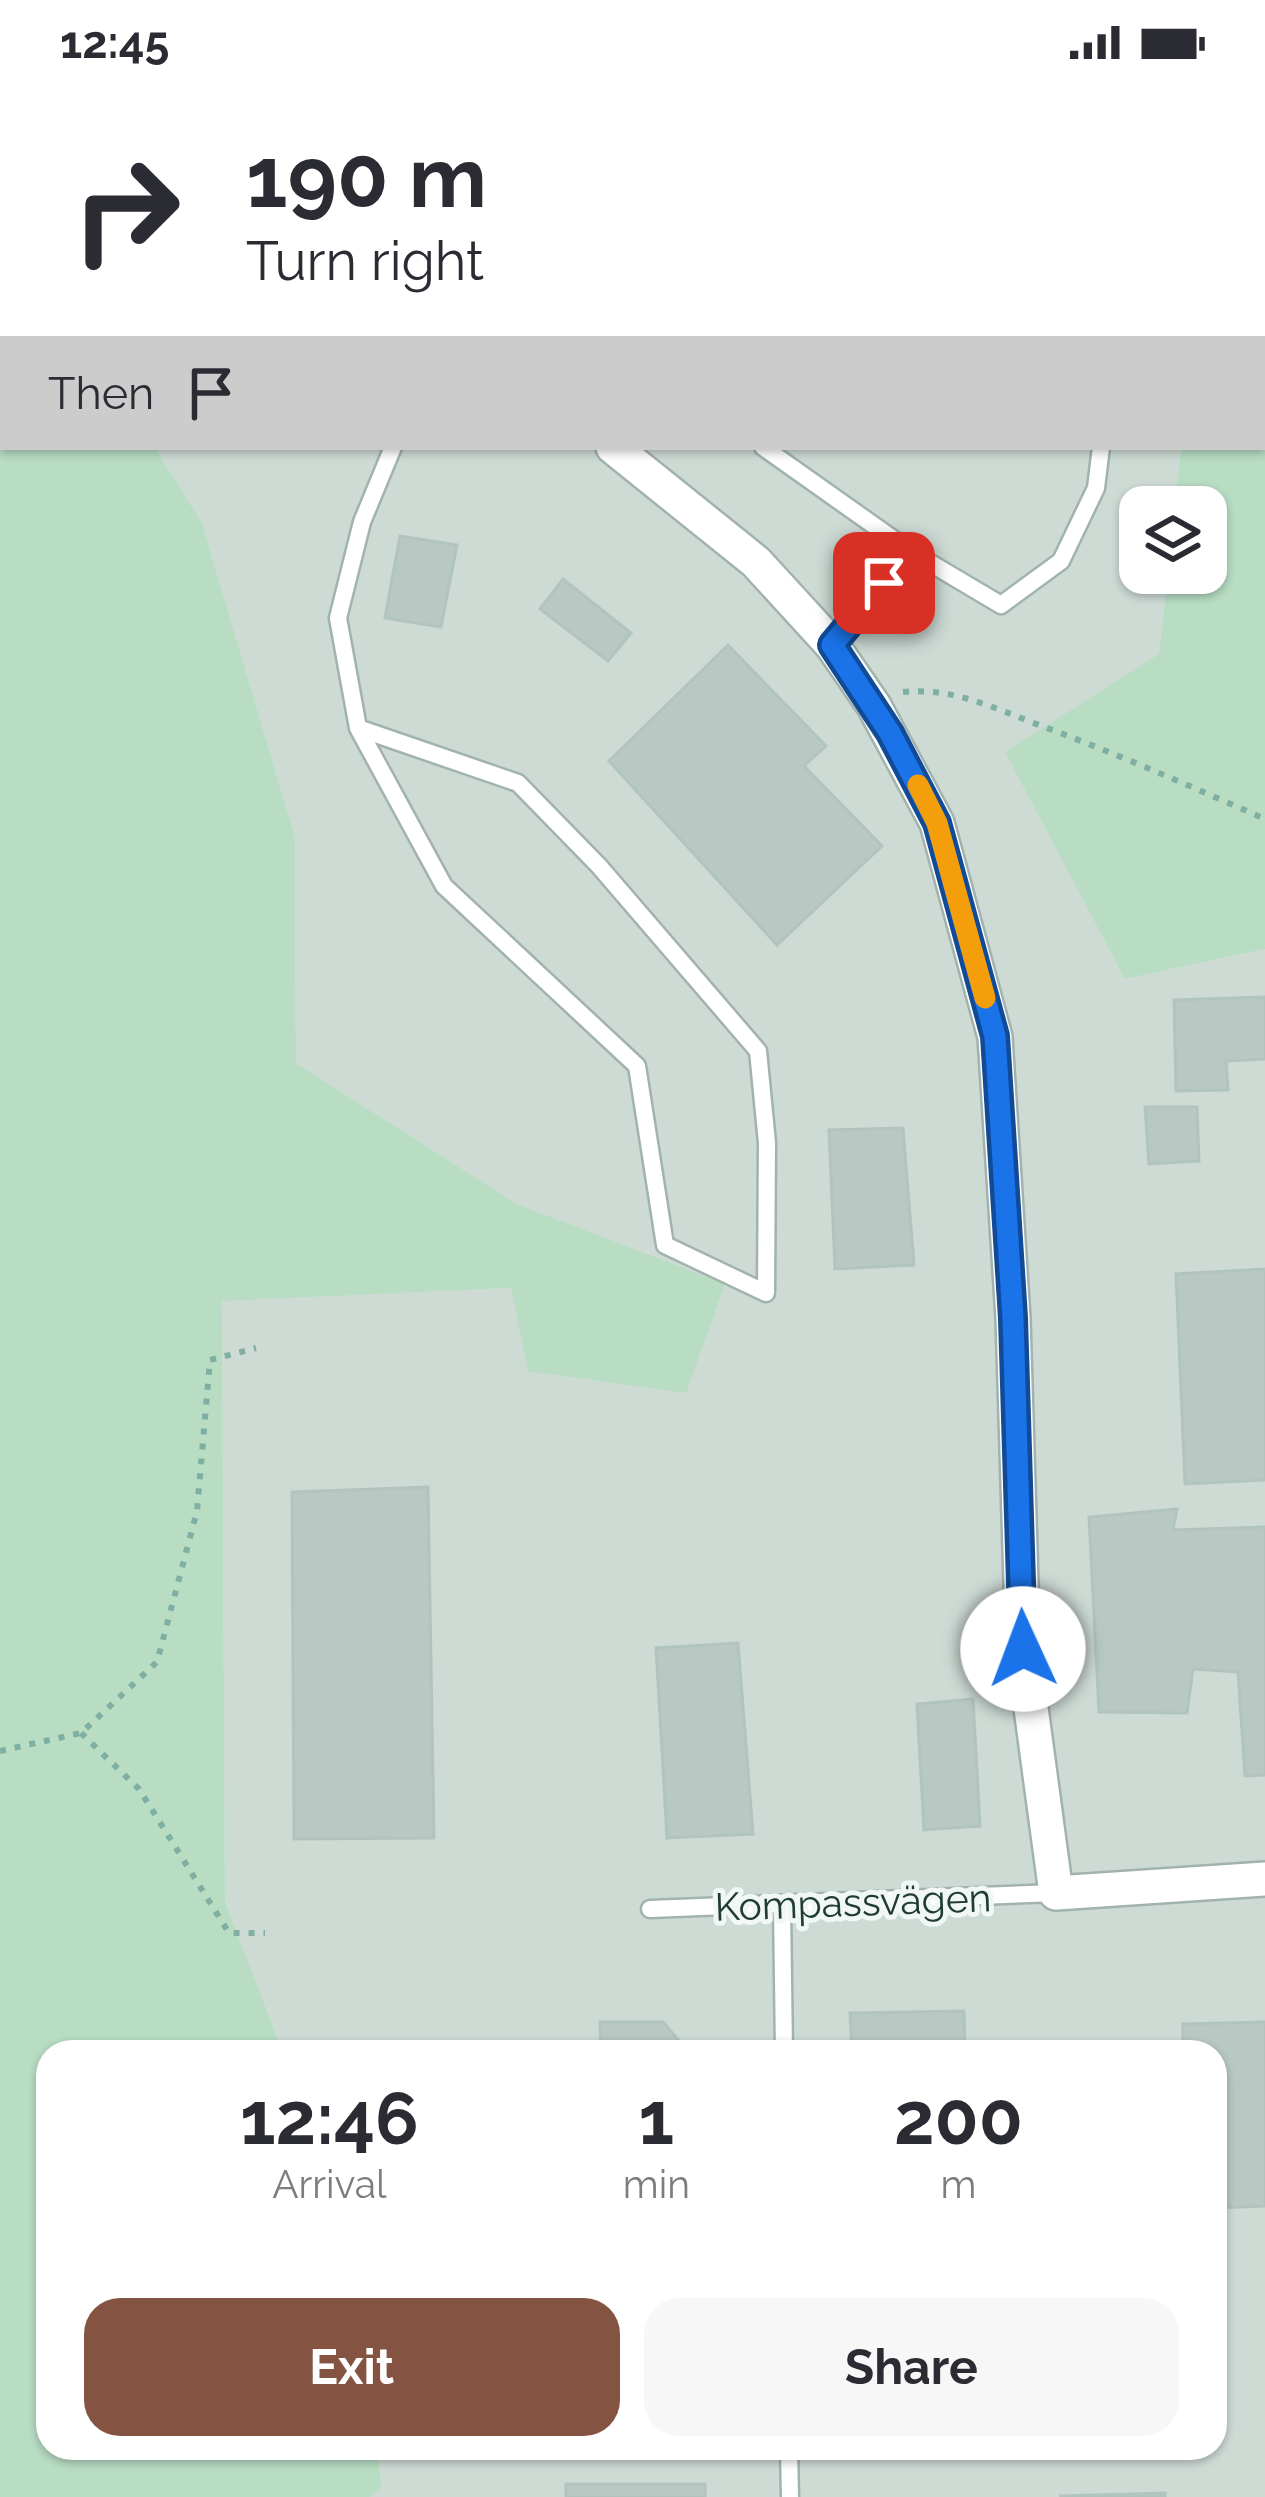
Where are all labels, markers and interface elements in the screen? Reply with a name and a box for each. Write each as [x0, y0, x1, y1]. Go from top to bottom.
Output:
text: 12:45 [60, 16, 169, 69]
text: 190 m [246, 128, 487, 227]
icon: right [48, 132, 204, 288]
text: Turn right [246, 229, 484, 293]
icon: arrive [178, 360, 244, 426]
text: Then [48, 367, 154, 420]
map controls [1119, 486, 1227, 594]
button: layers [1119, 486, 1227, 594]
pin [833, 532, 935, 634]
icon: arrive [851, 550, 917, 616]
position arrow [960, 1586, 1086, 1712]
street label: Kompassvägen [714, 1874, 992, 1930]
text: 12:46 [240, 2076, 419, 2161]
text: 1 [639, 2076, 674, 2161]
text: 200 [894, 2076, 1023, 2161]
text: Arrival [272, 2161, 387, 2207]
text: min [623, 2161, 690, 2207]
text: m [941, 2161, 976, 2207]
button: Exit [84, 2298, 620, 2436]
button: Share [644, 2298, 1179, 2436]

